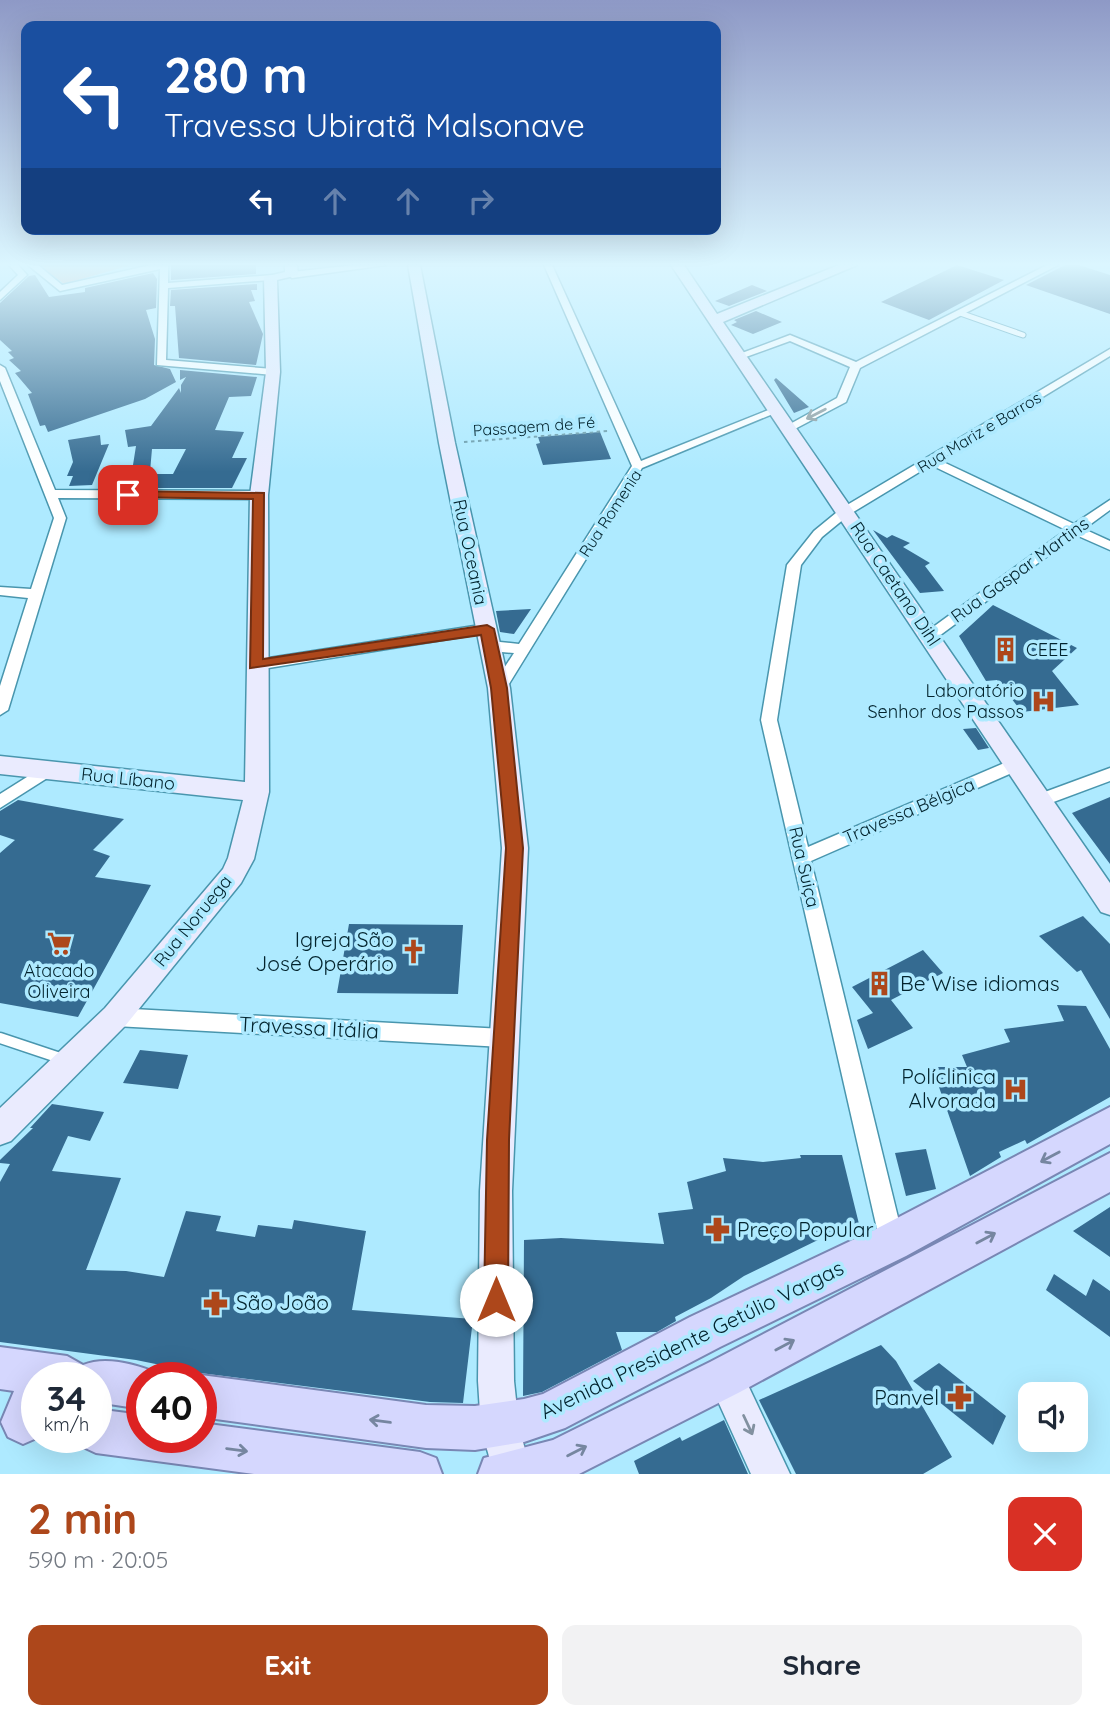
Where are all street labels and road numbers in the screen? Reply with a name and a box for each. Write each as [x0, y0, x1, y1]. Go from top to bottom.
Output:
street label: Rua Mariz e Barros [913, 387, 1045, 477]
street label: Passagem de Fé [472, 412, 596, 440]
street label: Rua Romenia [574, 466, 646, 560]
street label: Rua Oceania [448, 497, 493, 607]
street label: Rua Gaspar Martins [946, 512, 1093, 627]
street label: Rua Caetano Dihl [845, 517, 946, 650]
street label: Rua Líbano [80, 762, 176, 795]
street label: Travessa Bélgica [840, 772, 978, 849]
street label: Rua Suiça [784, 824, 825, 910]
street label: Rua Noruega [149, 870, 237, 971]
street label: Travessa Itália [238, 1010, 380, 1044]
street label: Avenida Presidente Getúlio Vargas [536, 1254, 848, 1424]

